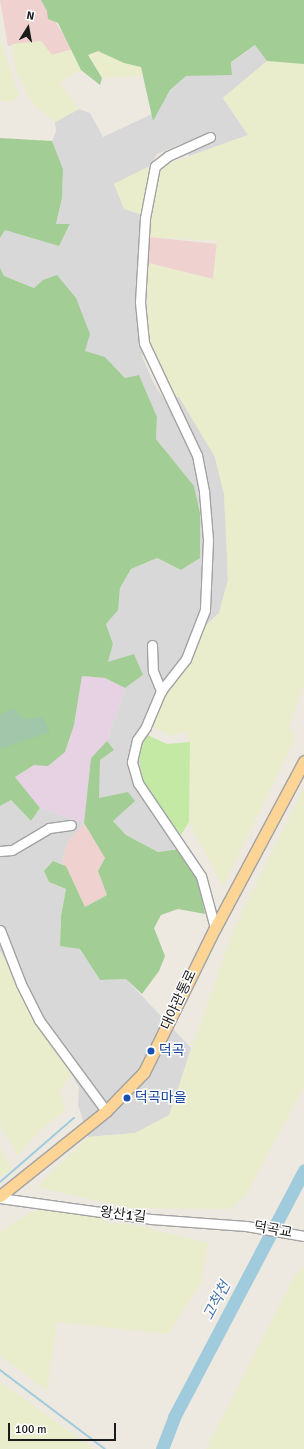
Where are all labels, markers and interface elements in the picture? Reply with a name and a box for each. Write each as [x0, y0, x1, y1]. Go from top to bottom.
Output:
north arrow [8, 8, 48, 48]
text: N [25, 9, 35, 23]
street label: 대야관통로 [158, 967, 200, 1033]
place label: 덕곡 [159, 1043, 185, 1059]
marker: 덕곡 [146, 1046, 156, 1056]
place label: 덕곡마을 [135, 1090, 187, 1106]
marker: 덕곡마을 [122, 1093, 132, 1103]
street label: 왕산1길 [99, 1204, 147, 1226]
street label: 덕곡교 [253, 1218, 293, 1242]
water label: 고척천 [199, 1278, 235, 1324]
scale bar [10, 1415, 118, 1441]
text: 100 m [15, 1422, 47, 1437]

